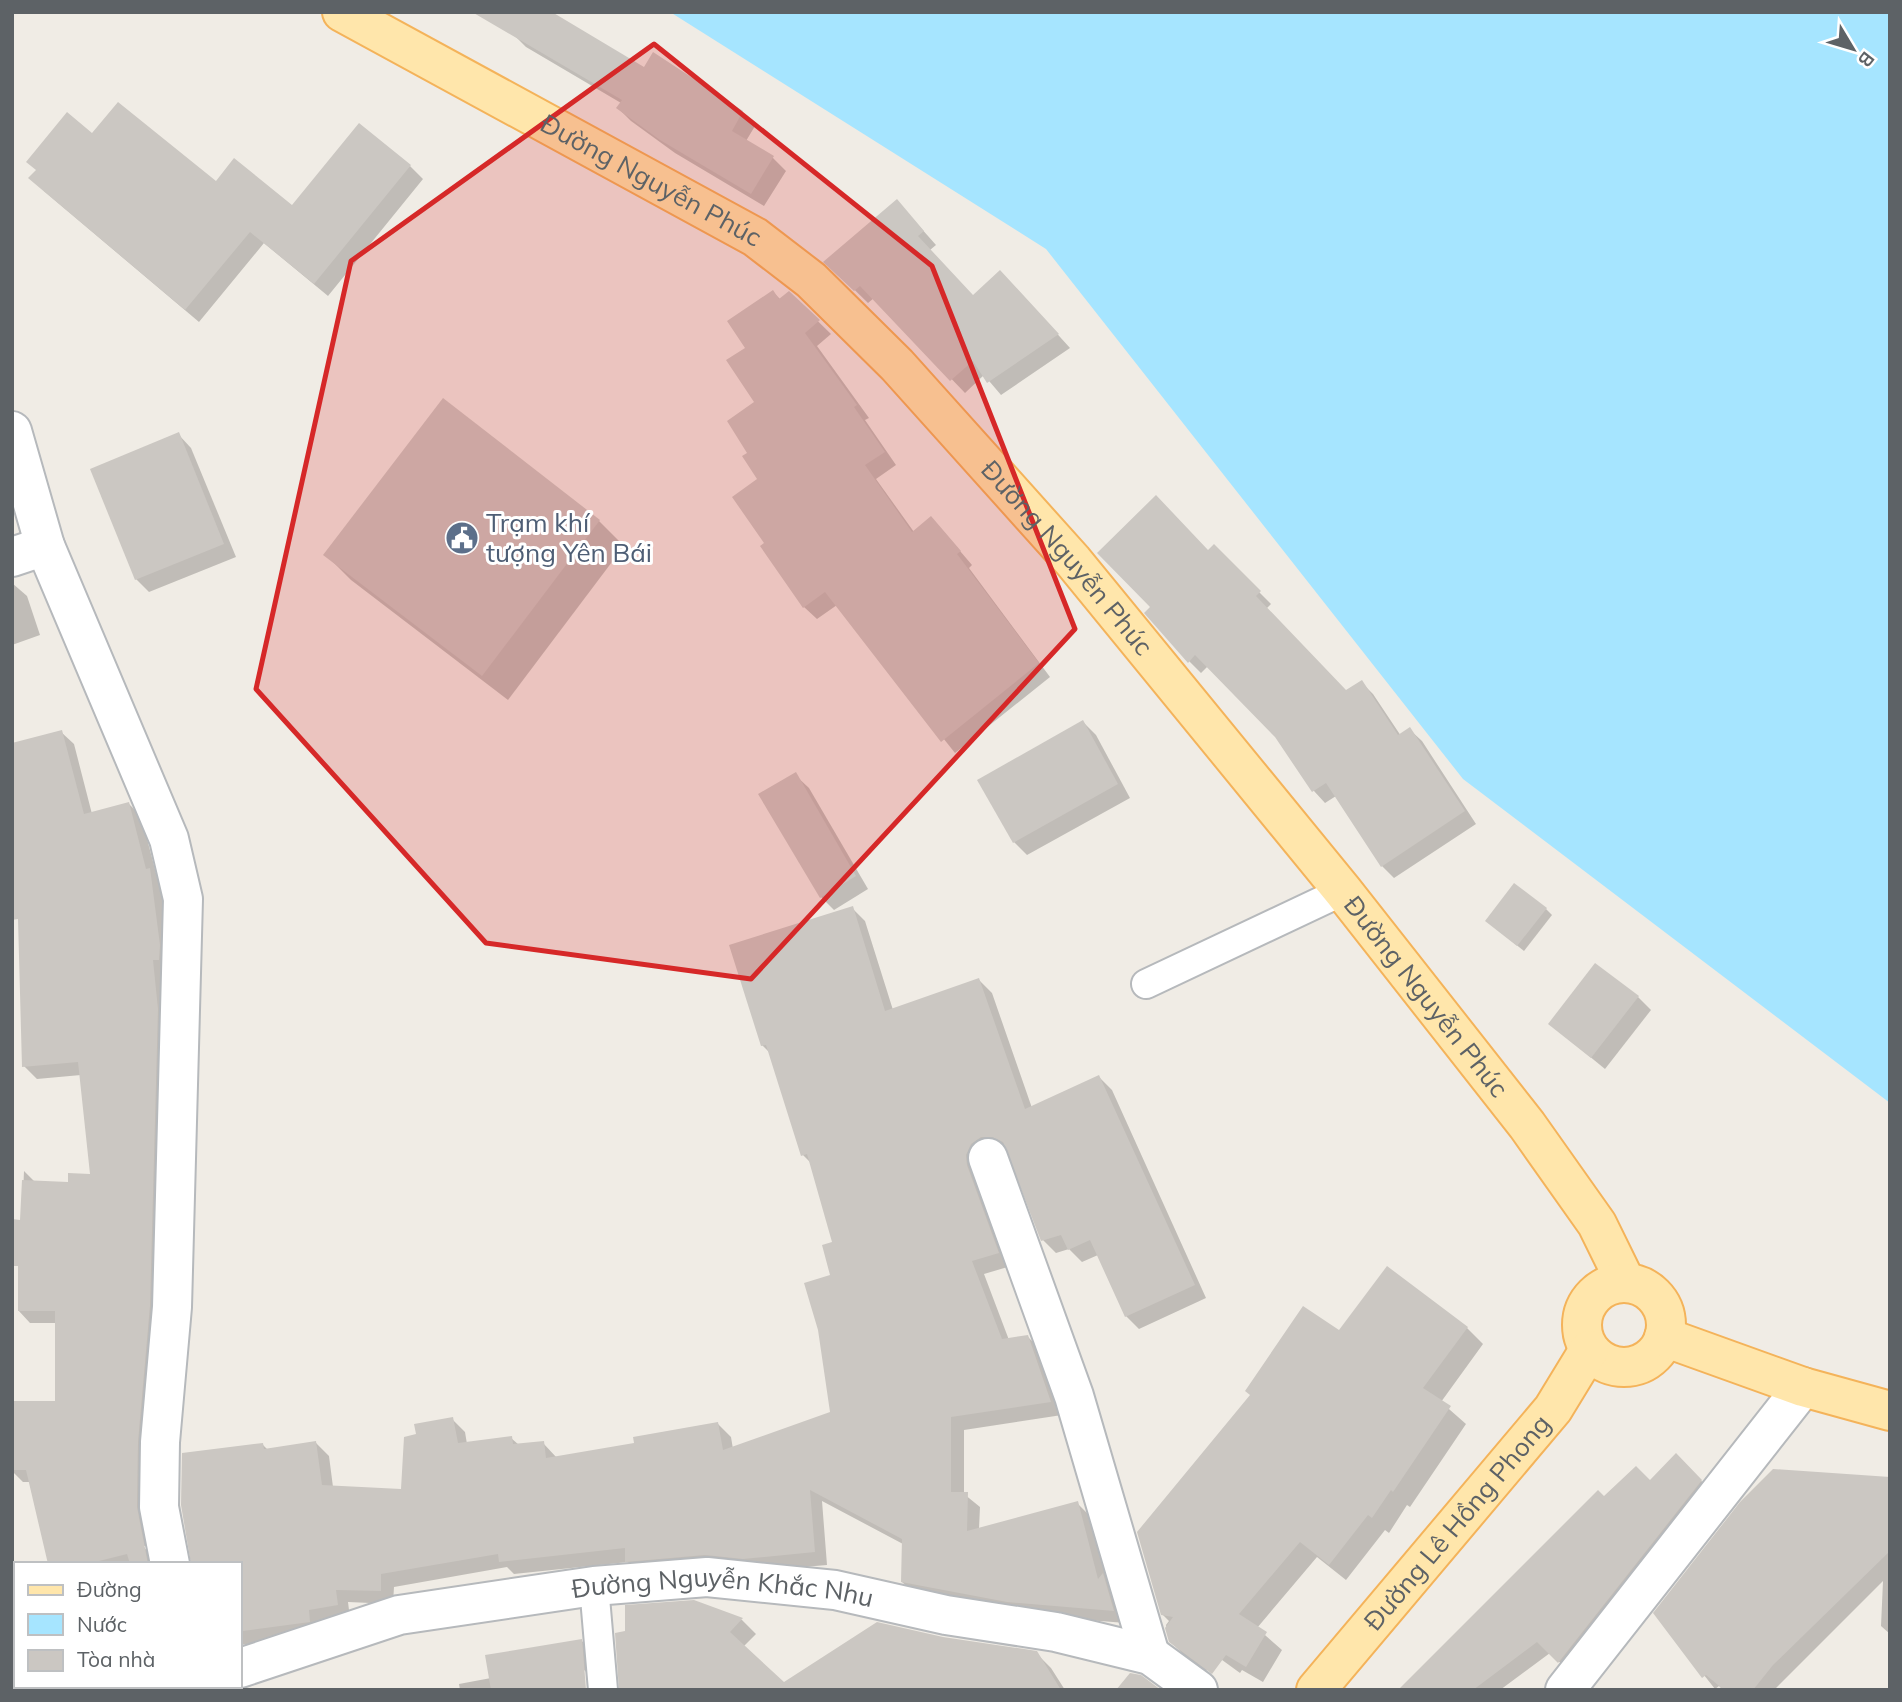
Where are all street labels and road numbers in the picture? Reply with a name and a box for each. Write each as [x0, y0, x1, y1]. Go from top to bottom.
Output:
street label: Đường Nguyễn Phúc [535, 106, 768, 254]
street label: Đường Nguyễn Phúc [974, 453, 1160, 662]
street label: Đường Nguyễn Phúc [1337, 889, 1516, 1104]
street label: Đường Lê Hồng Phong [1356, 1407, 1557, 1637]
street label: Đường Nguyễn Khắc Nhu [569, 1560, 877, 1614]

